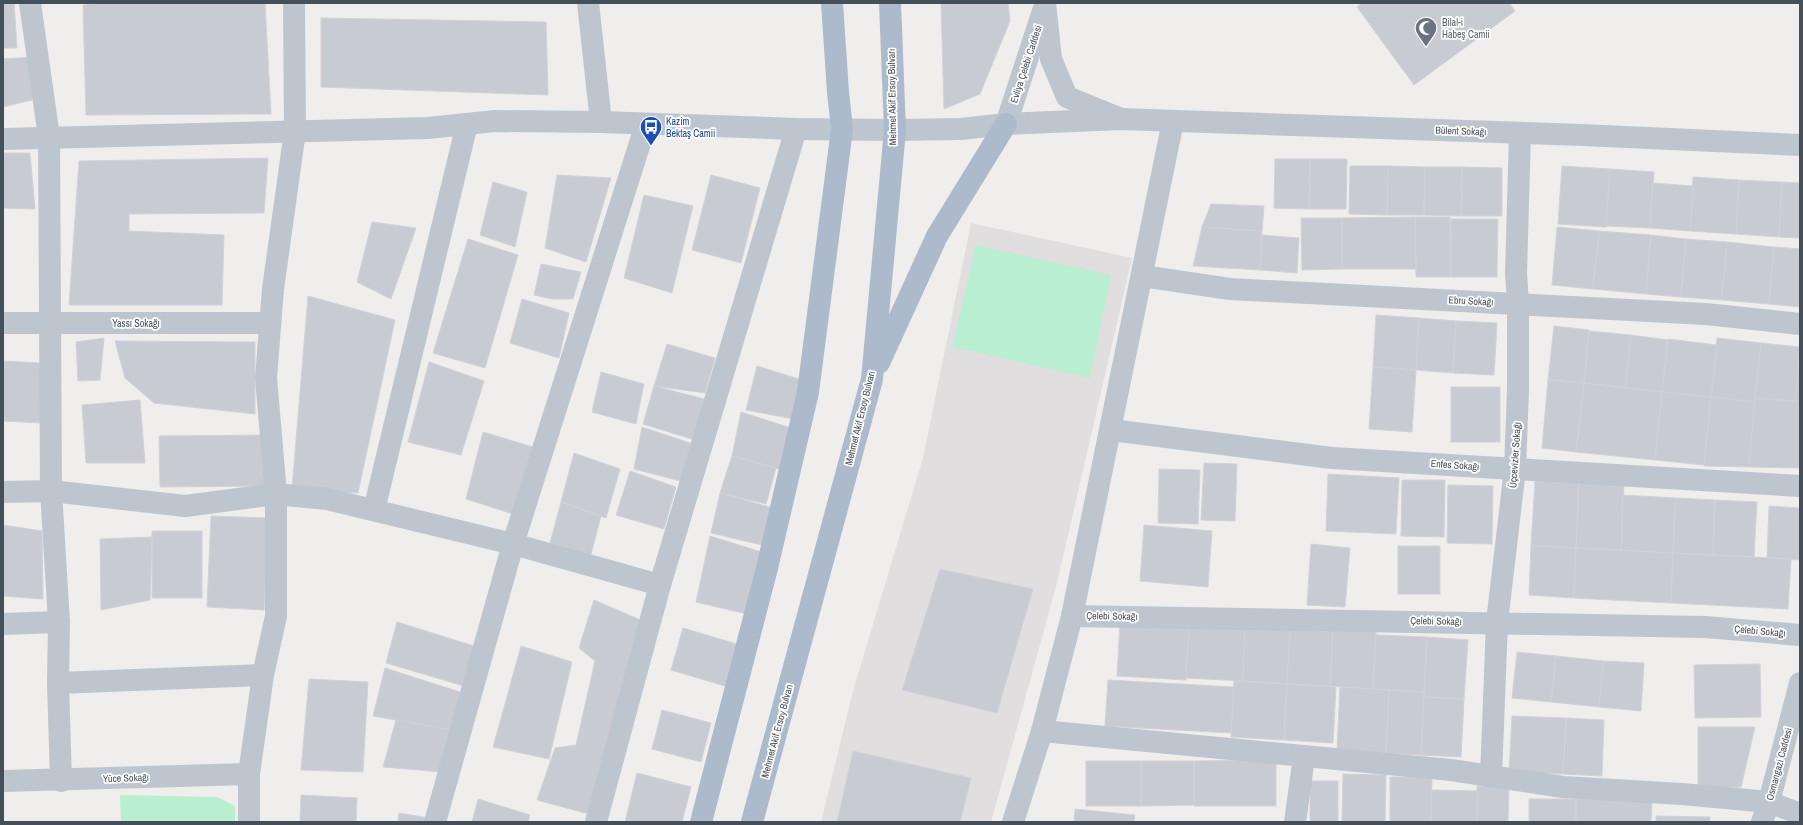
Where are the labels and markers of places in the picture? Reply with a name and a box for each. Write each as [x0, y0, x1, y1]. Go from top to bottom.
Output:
mosque icon: Bilal-i Habeş Camii [1413, 15, 1439, 48]
place label: Bilal-i Habeş Camii [1442, 16, 1490, 41]
bus stop icon: Kazim Bektaş Camii [638, 114, 664, 147]
place label: Kazim Bektaş Camii [666, 115, 715, 140]

